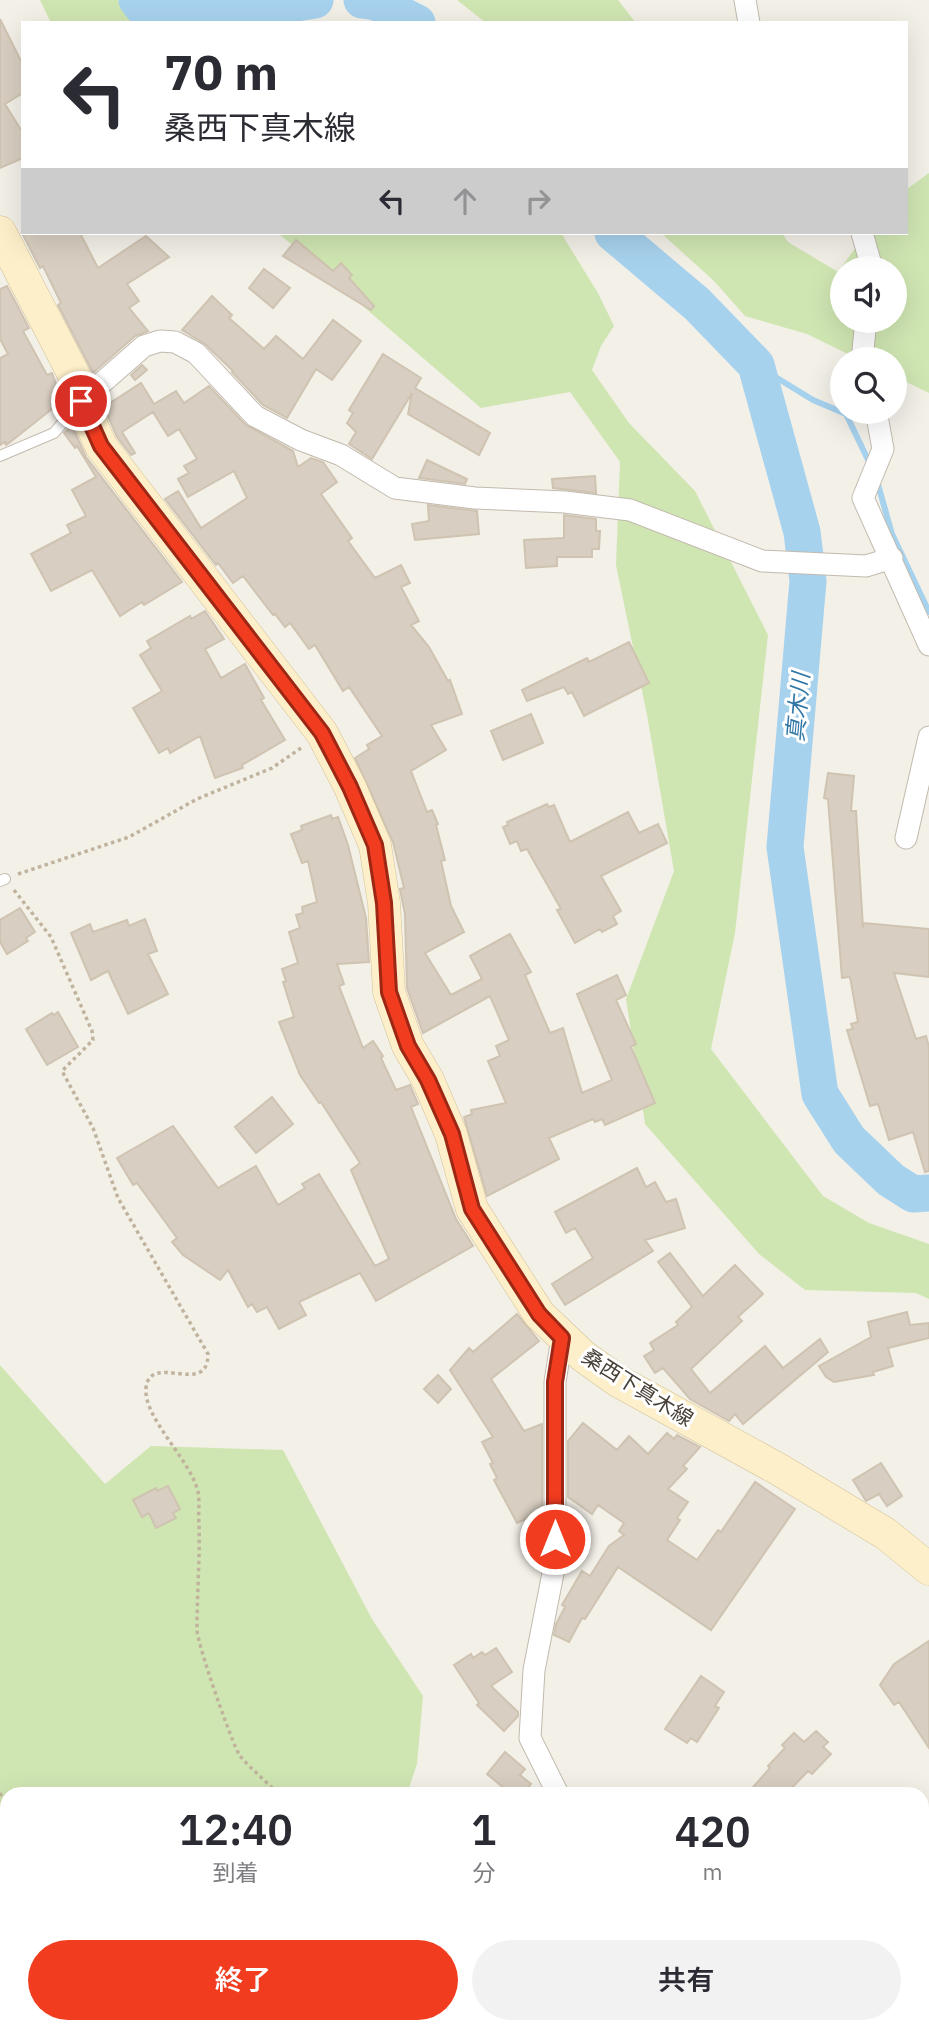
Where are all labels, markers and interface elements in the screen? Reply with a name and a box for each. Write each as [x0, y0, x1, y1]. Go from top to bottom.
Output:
text: 70 m [164, 40, 278, 103]
icon: left [49, 49, 140, 140]
text: 桑西下真木線 [164, 106, 356, 148]
icon: left [373, 182, 411, 220]
icon: ahead [446, 182, 484, 220]
icon: right [519, 182, 557, 220]
map controls [830, 256, 907, 424]
button: sound [830, 256, 907, 333]
button: search [830, 347, 907, 424]
pin [51, 371, 111, 431]
icon: arrive [62, 382, 100, 420]
water label: 真木川 [779, 668, 815, 743]
street label: 桑西下真木線 [577, 1342, 699, 1432]
position arrow [518, 1502, 592, 1576]
text: 12:40 [178, 1802, 293, 1857]
text: 1 [471, 1802, 496, 1857]
text: 420 [675, 1804, 750, 1859]
text: m [703, 1856, 723, 1886]
text: 到着 [213, 1857, 259, 1887]
text: 分 [472, 1857, 495, 1887]
button: 終了 [28, 1940, 458, 2020]
button: 共有 [472, 1940, 901, 2020]

